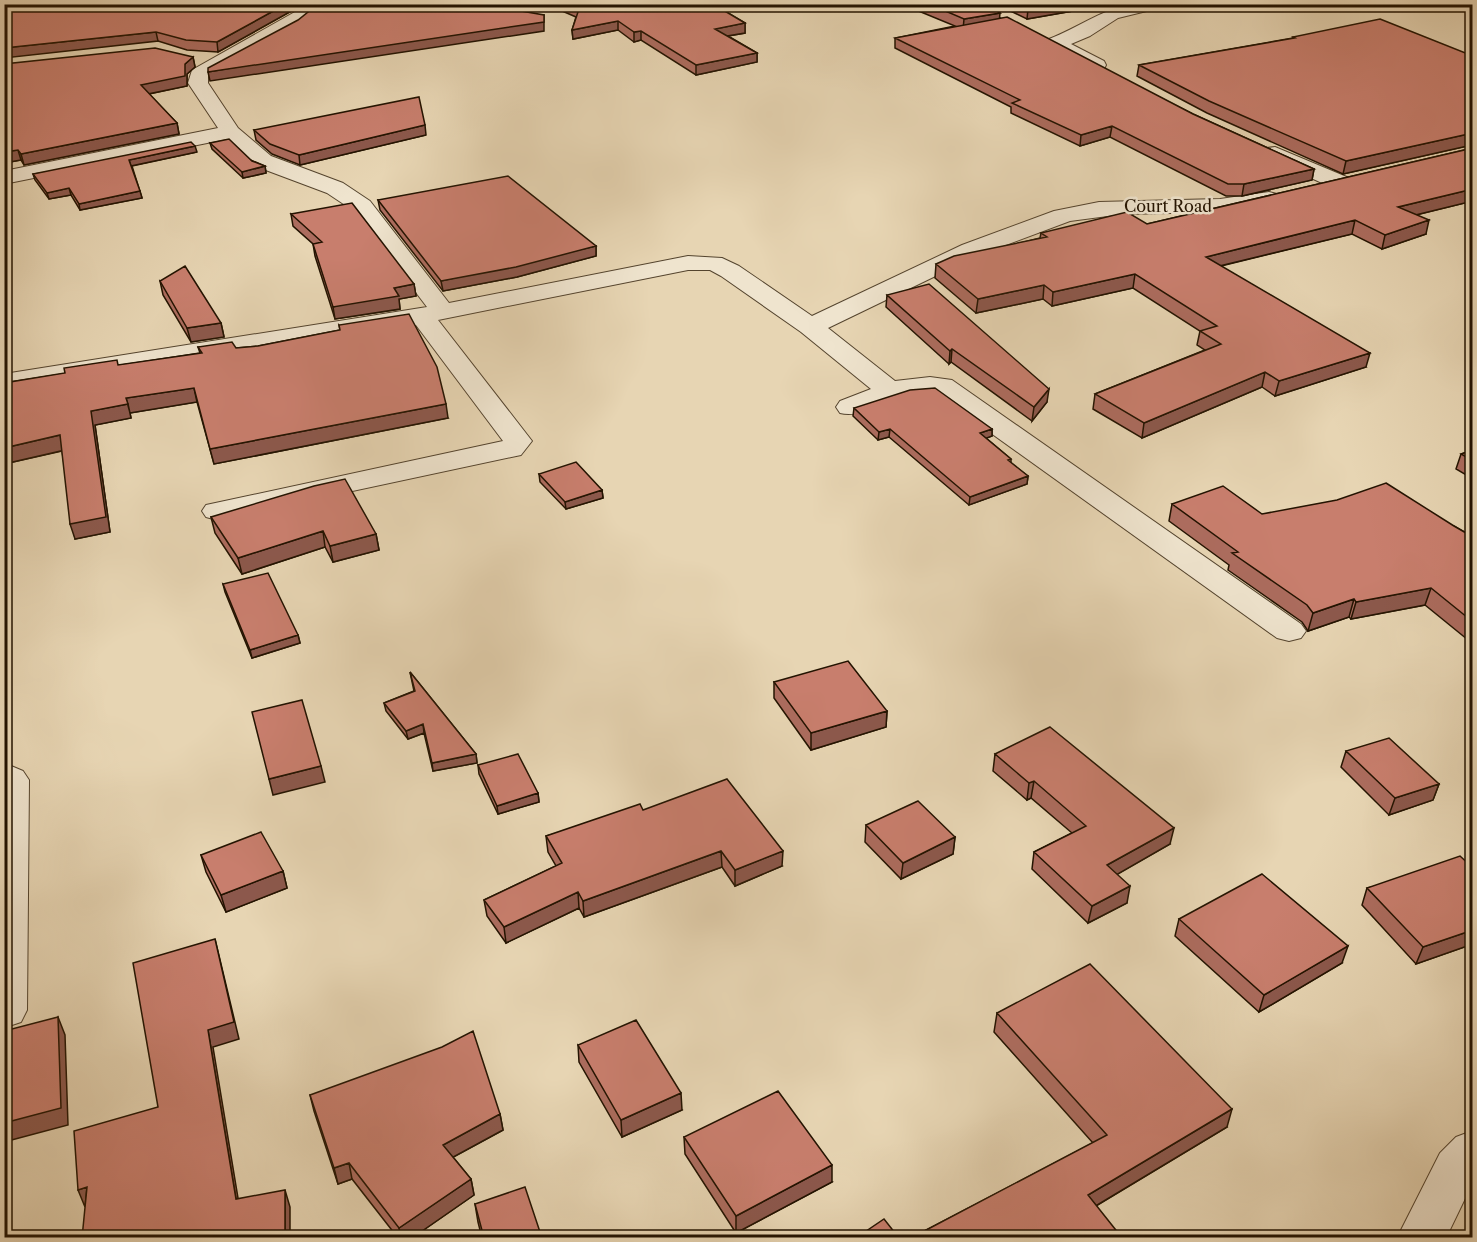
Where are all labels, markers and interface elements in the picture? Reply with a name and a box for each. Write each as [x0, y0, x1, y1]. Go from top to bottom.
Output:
street label: Court Road [1124, 196, 1212, 216]

